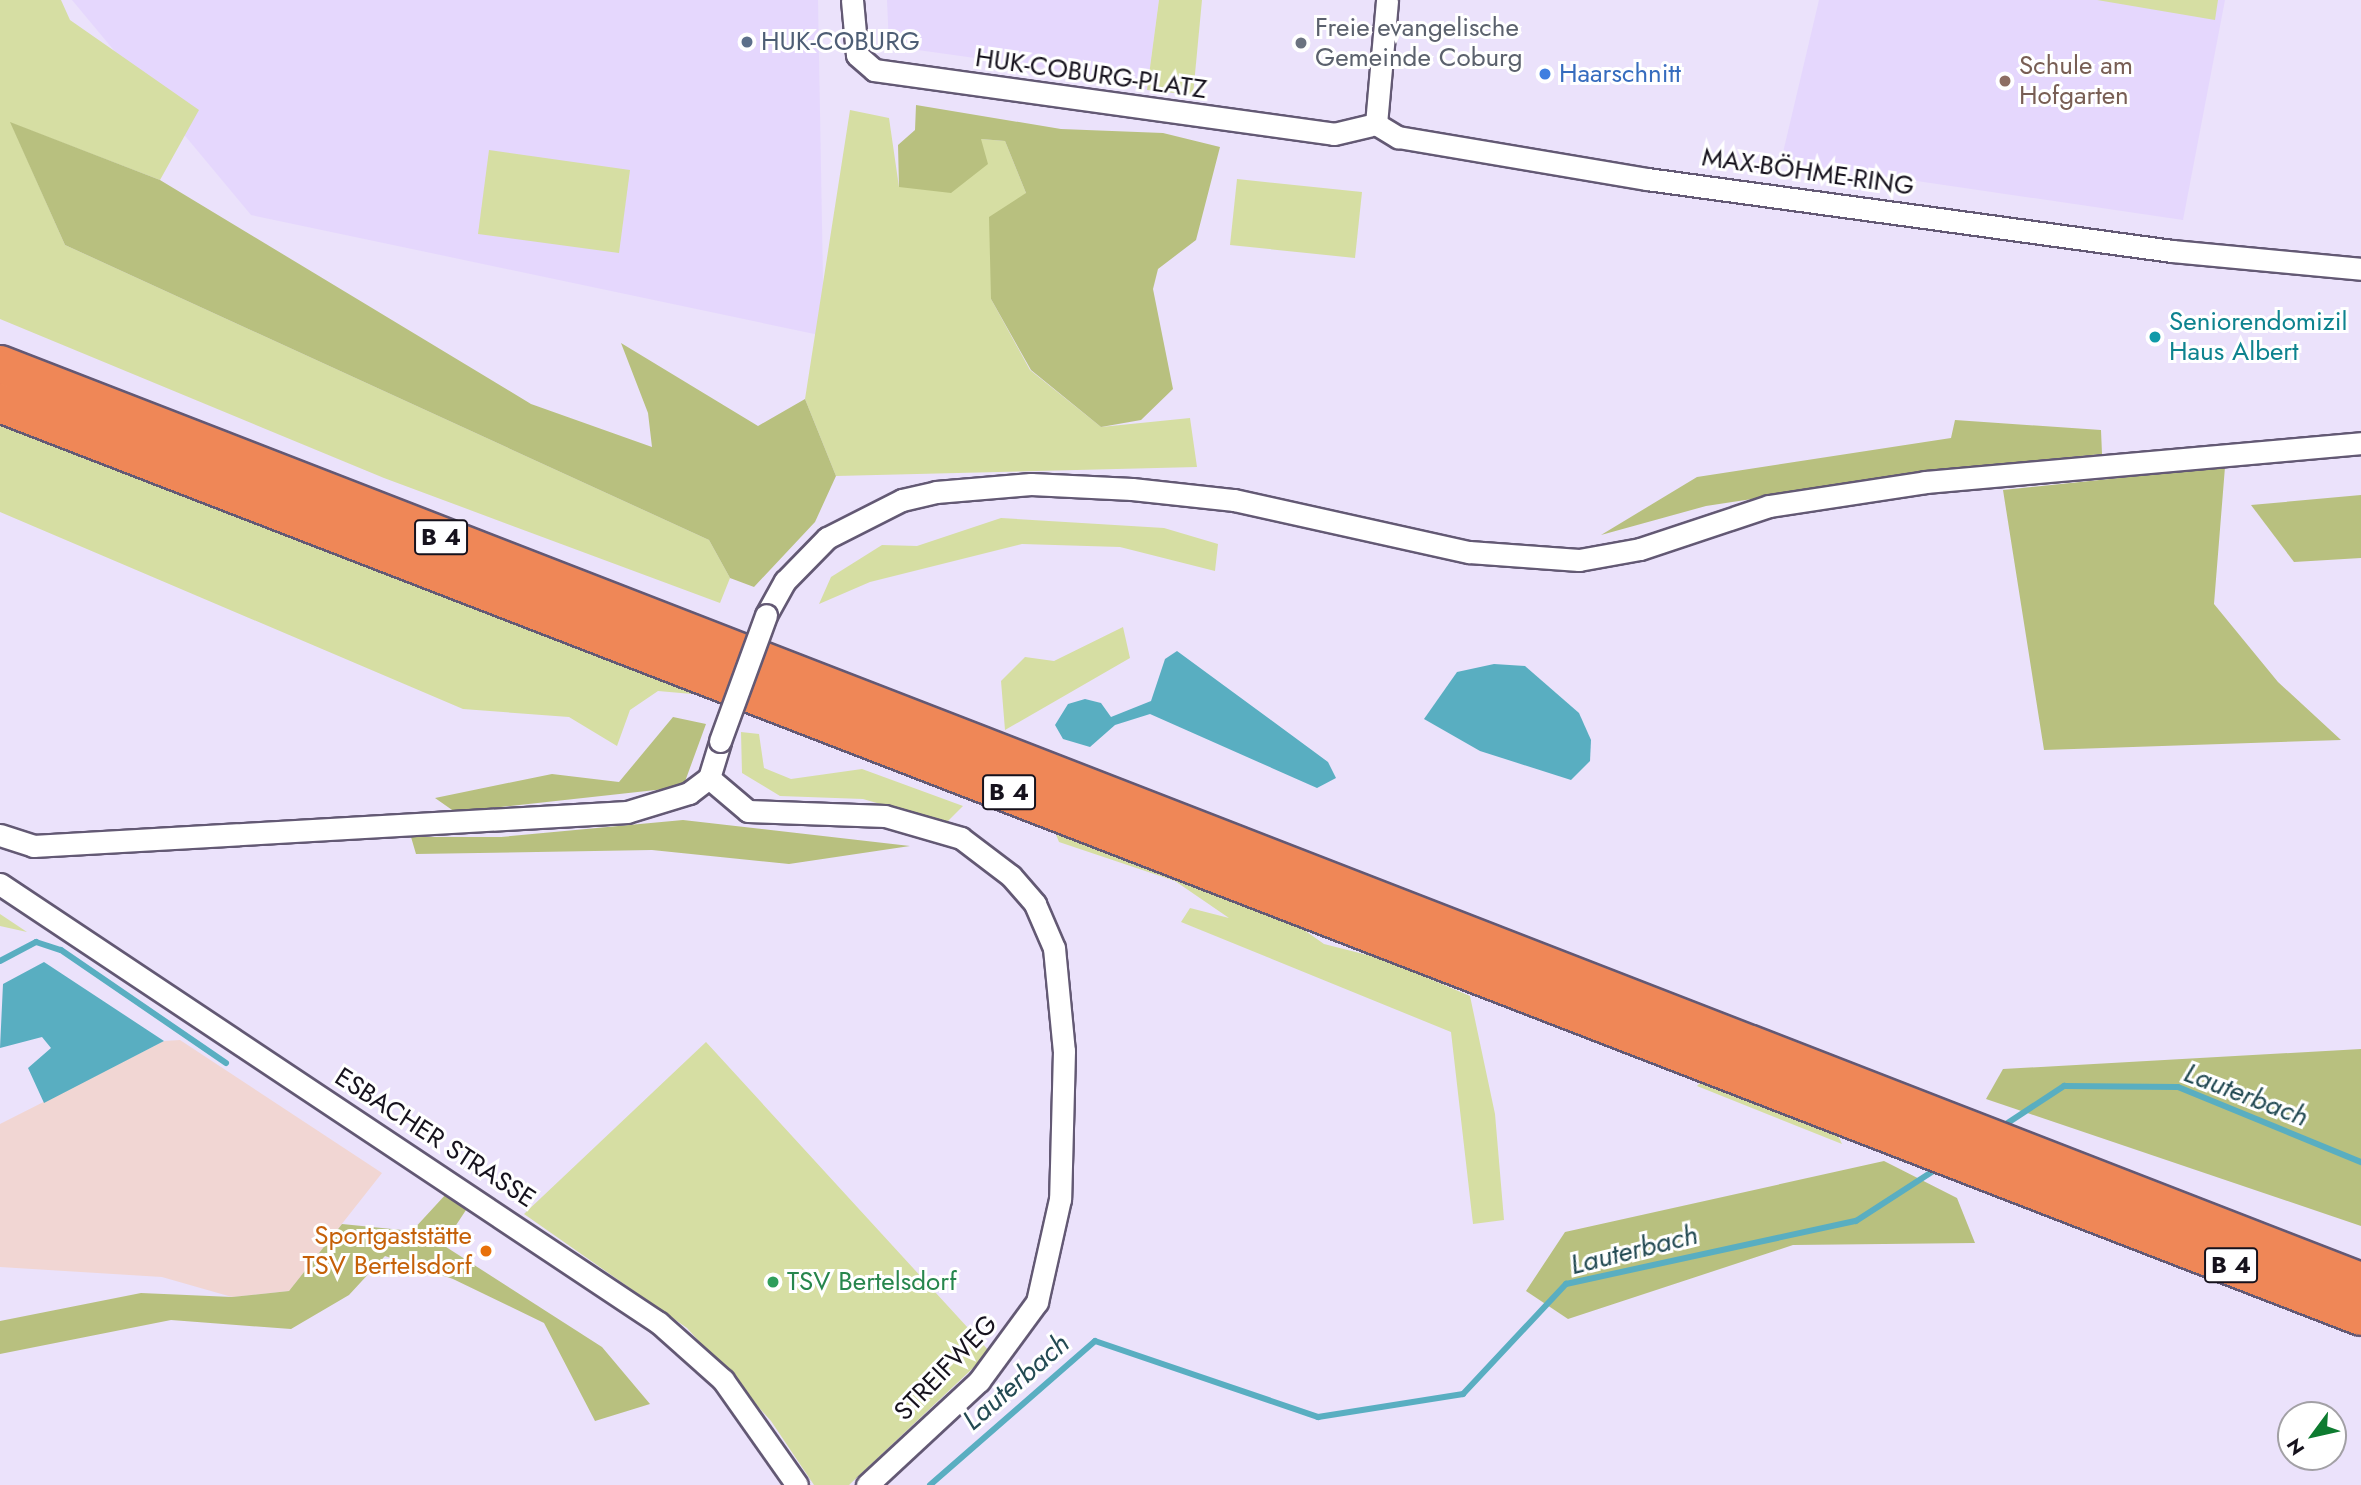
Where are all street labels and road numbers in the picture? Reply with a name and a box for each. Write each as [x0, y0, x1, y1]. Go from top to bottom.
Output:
street label: HUK-COBURG-PLATZ [973, 42, 1209, 106]
street label: MAX-BÖHME-RING [1700, 142, 1916, 202]
road number: B 4 [413, 516, 469, 558]
road number: B 4 [981, 772, 1037, 812]
street label: ESBACHER STRASSE [329, 1061, 541, 1215]
road number: B 4 [2203, 1245, 2259, 1286]
street label: STREIFWEG [888, 1309, 1004, 1427]

